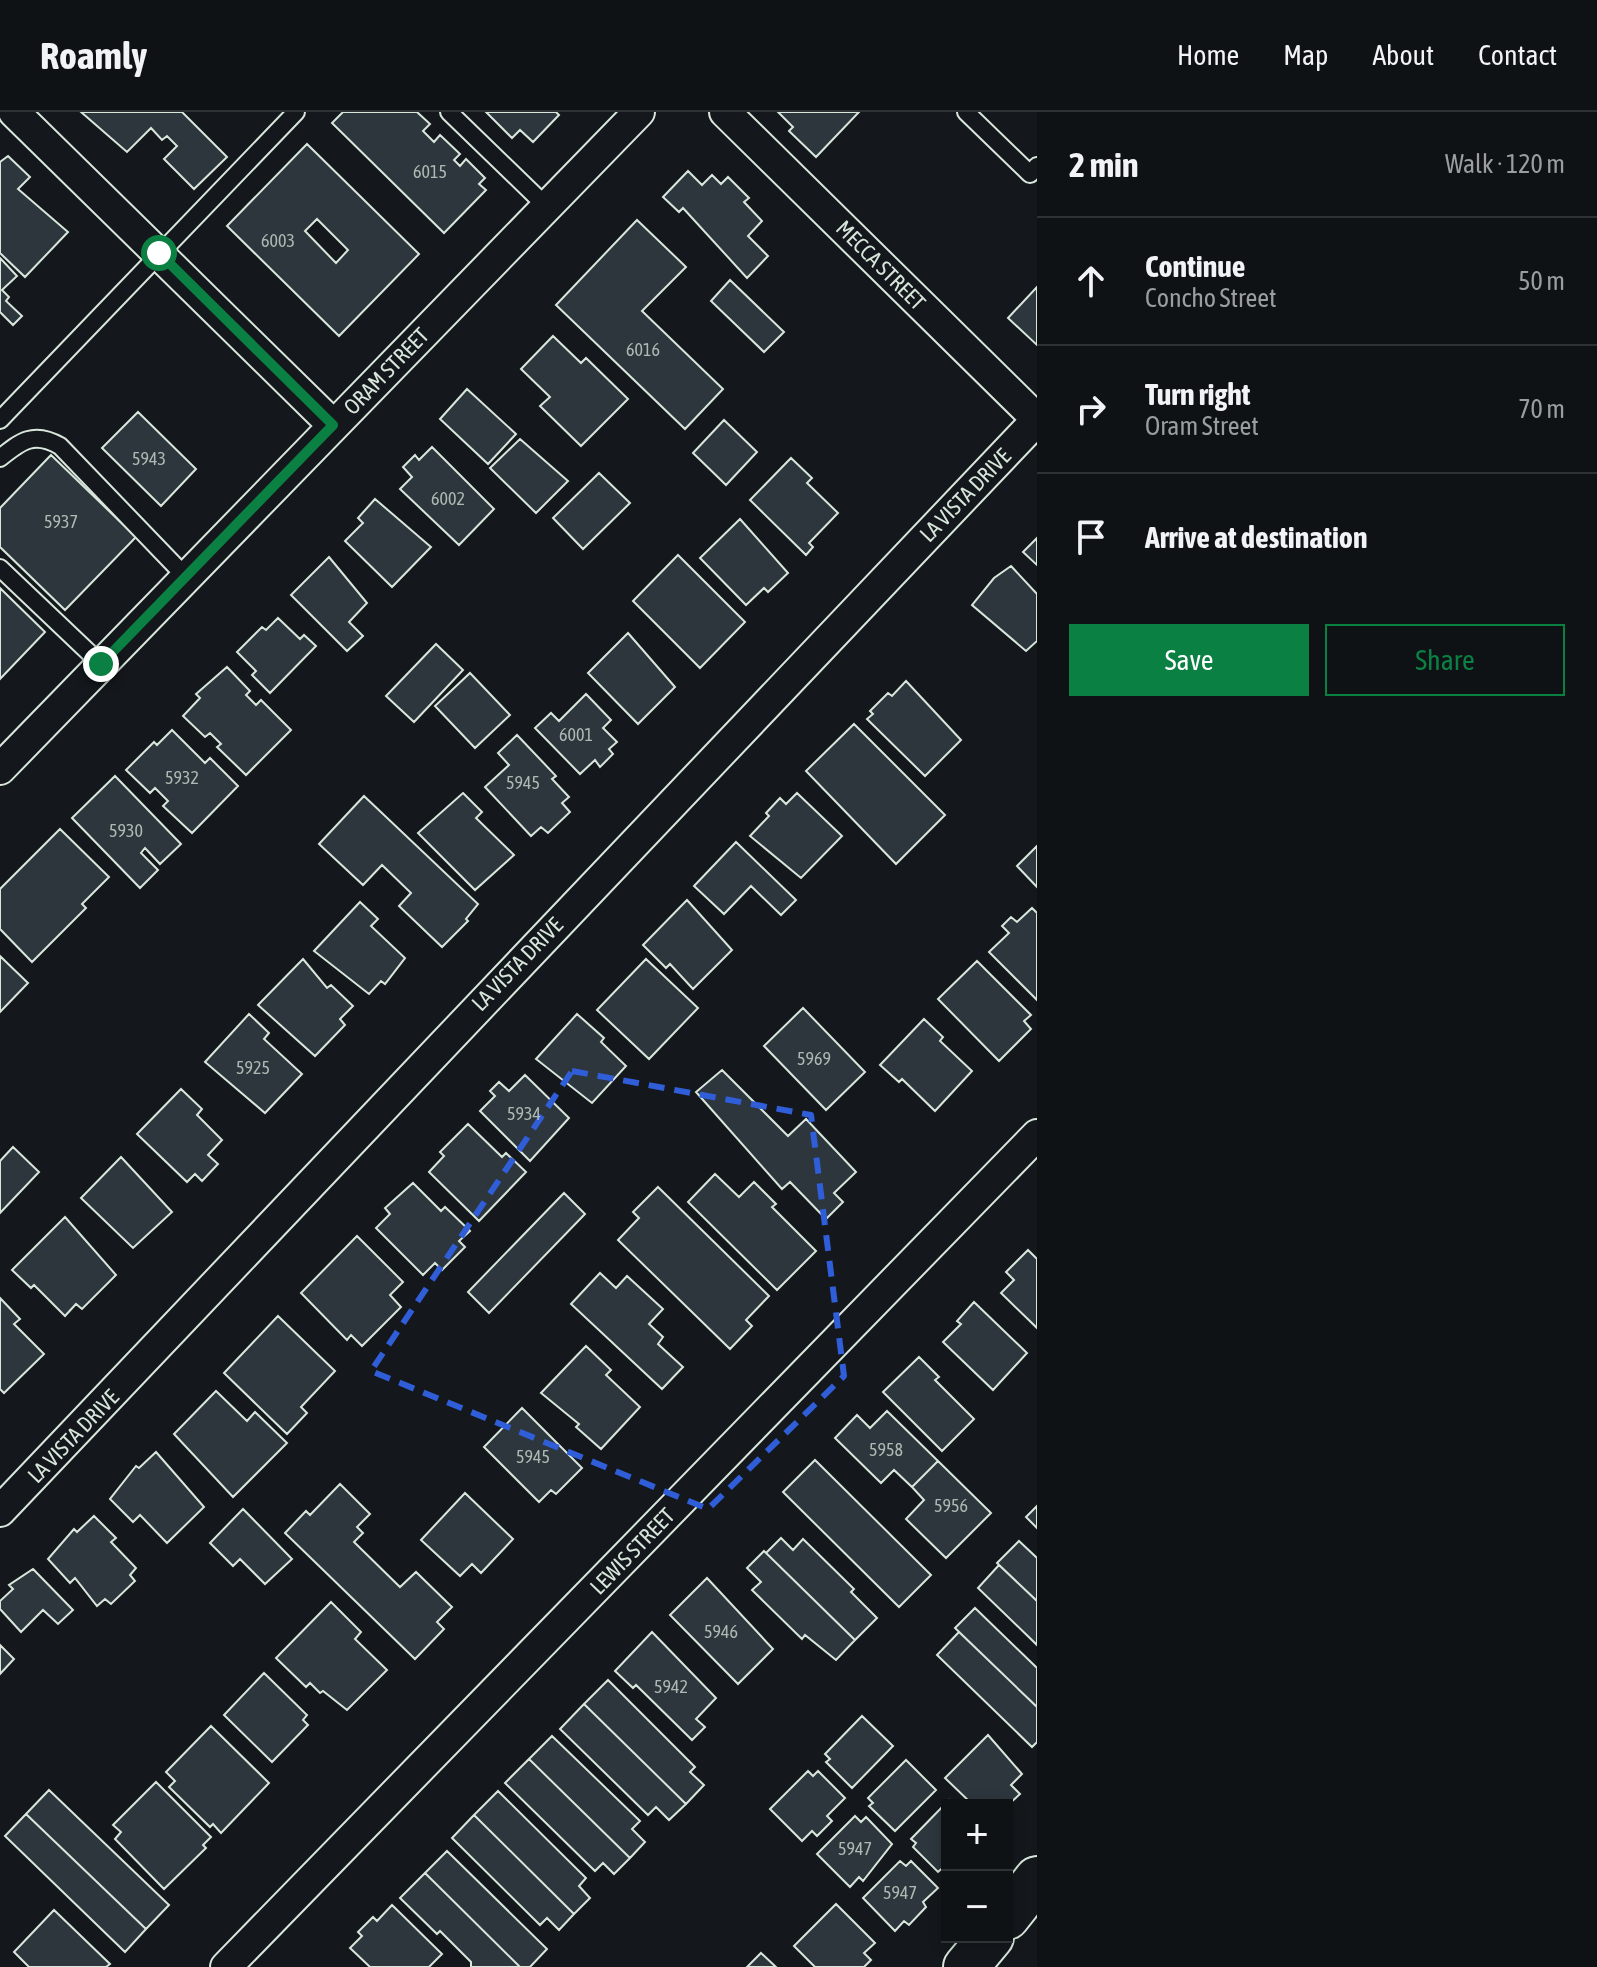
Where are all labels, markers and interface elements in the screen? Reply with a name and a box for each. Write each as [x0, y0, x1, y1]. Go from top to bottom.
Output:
text: Roamly [40, 34, 147, 77]
text: Home [1177, 39, 1239, 71]
text: Map [1283, 39, 1328, 71]
text: About [1372, 39, 1434, 71]
text: Contact [1478, 39, 1557, 71]
text: 2 min [1069, 145, 1138, 184]
text: Walk · 120 m [1445, 149, 1565, 179]
house number: 6015 [413, 161, 447, 182]
street label: MECCA STREET [831, 215, 931, 315]
house number: 6003 [261, 230, 295, 251]
route start [141, 235, 177, 271]
text: Continue [1145, 249, 1245, 283]
icon: ahead [1069, 259, 1113, 303]
text: 50 m [1518, 266, 1565, 296]
text: Concho Street [1145, 283, 1277, 313]
street label: ORAM STREET [338, 322, 434, 420]
house number: 6016 [626, 339, 660, 360]
text: Turn right [1145, 377, 1251, 411]
icon: right [1069, 387, 1113, 431]
text: 70 m [1518, 394, 1565, 424]
text: Oram Street [1145, 411, 1259, 441]
street label: LA VISTA DRIVE [914, 443, 1016, 547]
house number: 5943 [132, 448, 166, 469]
house number: 6002 [431, 488, 465, 509]
house number: 5937 [44, 511, 78, 532]
icon: arrive [1069, 515, 1113, 559]
text: Arrive at destination [1145, 520, 1367, 554]
button: Save [1069, 624, 1309, 696]
button: Share [1325, 624, 1565, 696]
route end [83, 646, 119, 682]
house number: 6001 [559, 724, 593, 745]
house number: 5932 [165, 767, 199, 788]
house number: 5945 [506, 772, 540, 793]
house number: 5930 [109, 820, 143, 841]
street label: LA VISTA DRIVE [466, 912, 568, 1016]
house number: 5969 [797, 1048, 831, 1069]
house number: 5925 [236, 1057, 270, 1078]
house number: 5934 [507, 1103, 541, 1124]
street label: LA VISTA DRIVE [22, 1384, 124, 1488]
house number: 5958 [869, 1439, 903, 1460]
house number: 5945 [516, 1446, 550, 1467]
house number: 5956 [934, 1495, 968, 1516]
street label: LEWIS STREET [584, 1502, 680, 1600]
house number: 5946 [704, 1621, 738, 1642]
house number: 5942 [654, 1676, 688, 1697]
map controls [941, 1799, 1013, 1943]
button: + [941, 1799, 1013, 1871]
house number: 5947 [838, 1838, 872, 1859]
button: − [941, 1871, 1013, 1943]
house number: 5947 [883, 1882, 917, 1903]

